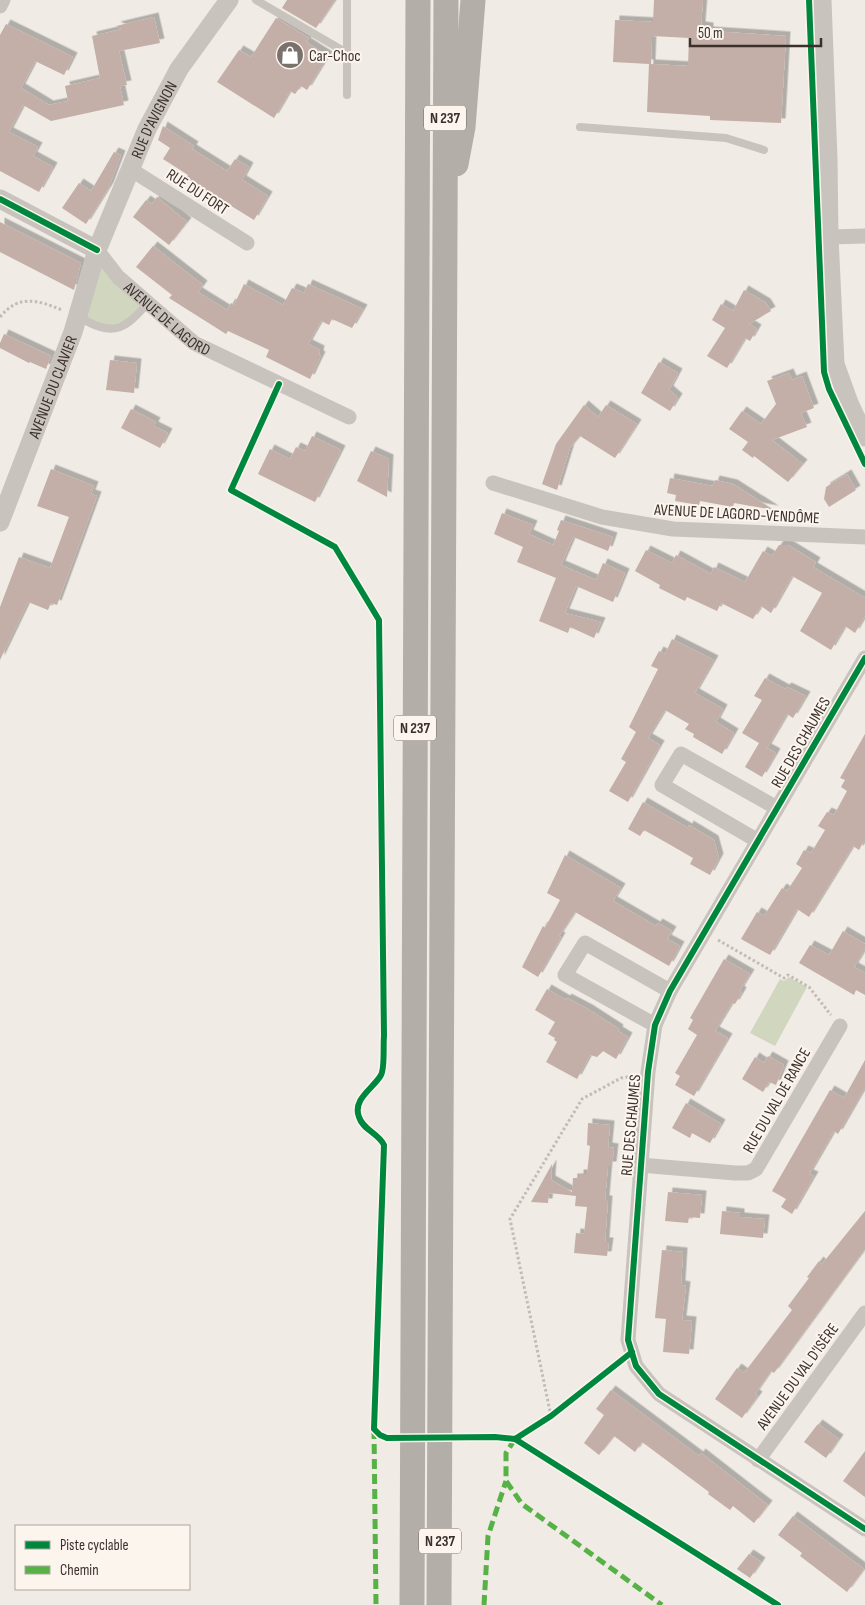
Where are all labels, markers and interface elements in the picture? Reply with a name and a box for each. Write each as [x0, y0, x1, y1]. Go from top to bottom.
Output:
scale bar [690, 15, 821, 47]
text: 50 m [698, 24, 723, 43]
shop icon: Car-Choc [275, 40, 305, 70]
place label: Car-Choc [309, 47, 361, 66]
street label: RUE D'AVIGNON [128, 78, 182, 162]
road number: N 237 [424, 106, 466, 130]
street label: RUE DU FORT [163, 165, 232, 220]
street label: AVENUE DE LAGORD [119, 278, 213, 360]
street label: AVENUE DU CLAVIER [25, 333, 82, 442]
street label: AVENUE DE LAGORD-VENDÔME [653, 501, 820, 528]
street label: RUE DES CHAUMES [768, 694, 835, 792]
road number: N 237 [394, 716, 436, 740]
street label: RUE DU VAL DE RANCE [739, 1045, 815, 1157]
street label: RUE DES CHAUMES [618, 1074, 645, 1177]
street label: AVENUE DU VAL D'ISÈRE [753, 1320, 843, 1435]
legend [15, 1525, 190, 1590]
road number: N 237 [419, 1528, 461, 1554]
text: Piste cyclable [60, 1536, 129, 1555]
text: Chemin [60, 1561, 99, 1580]

